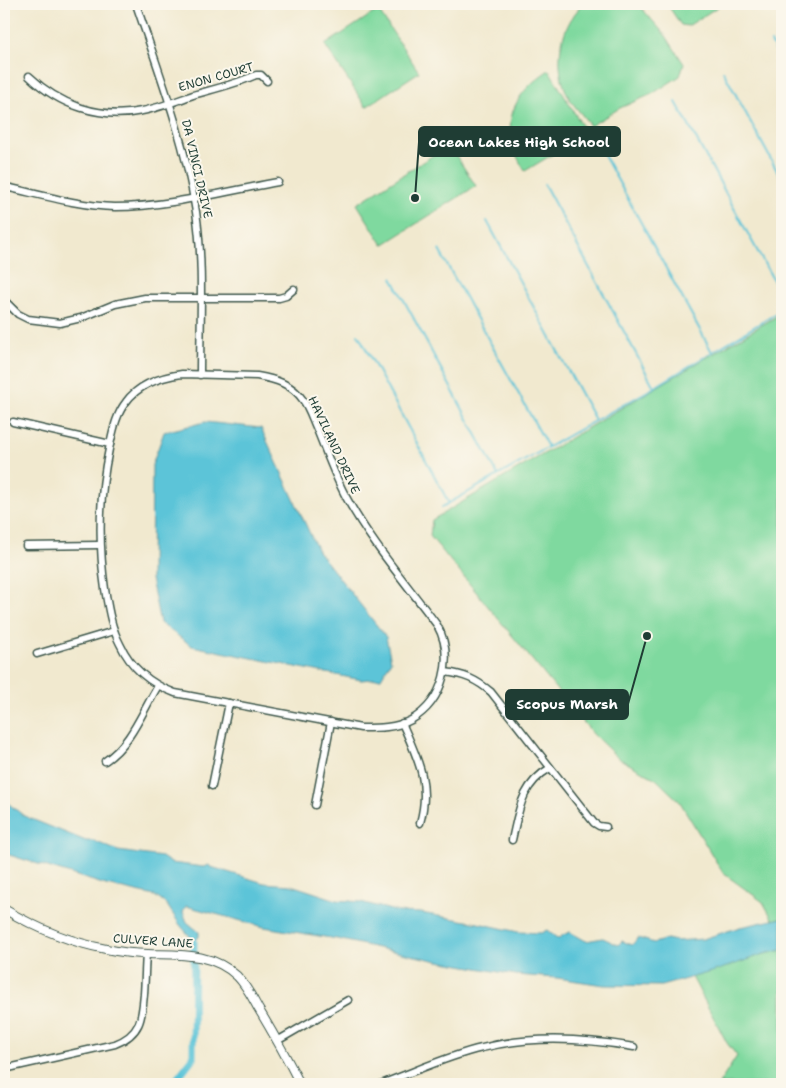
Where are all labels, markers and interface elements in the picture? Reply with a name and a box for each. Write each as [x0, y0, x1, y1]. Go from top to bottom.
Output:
street label: ENON COURT [177, 58, 256, 95]
street label: DA VINCI DRIVE [178, 118, 216, 220]
callout: Ocean Lakes High School [419, 127, 620, 156]
text: Ocean Lakes High School [428, 133, 610, 151]
street label: HAVILAND DRIVE [304, 394, 364, 496]
callout: Scopus Marsh [506, 690, 628, 719]
text: Scopus Marsh [516, 695, 618, 713]
street label: CULVER LANE [112, 930, 194, 952]

